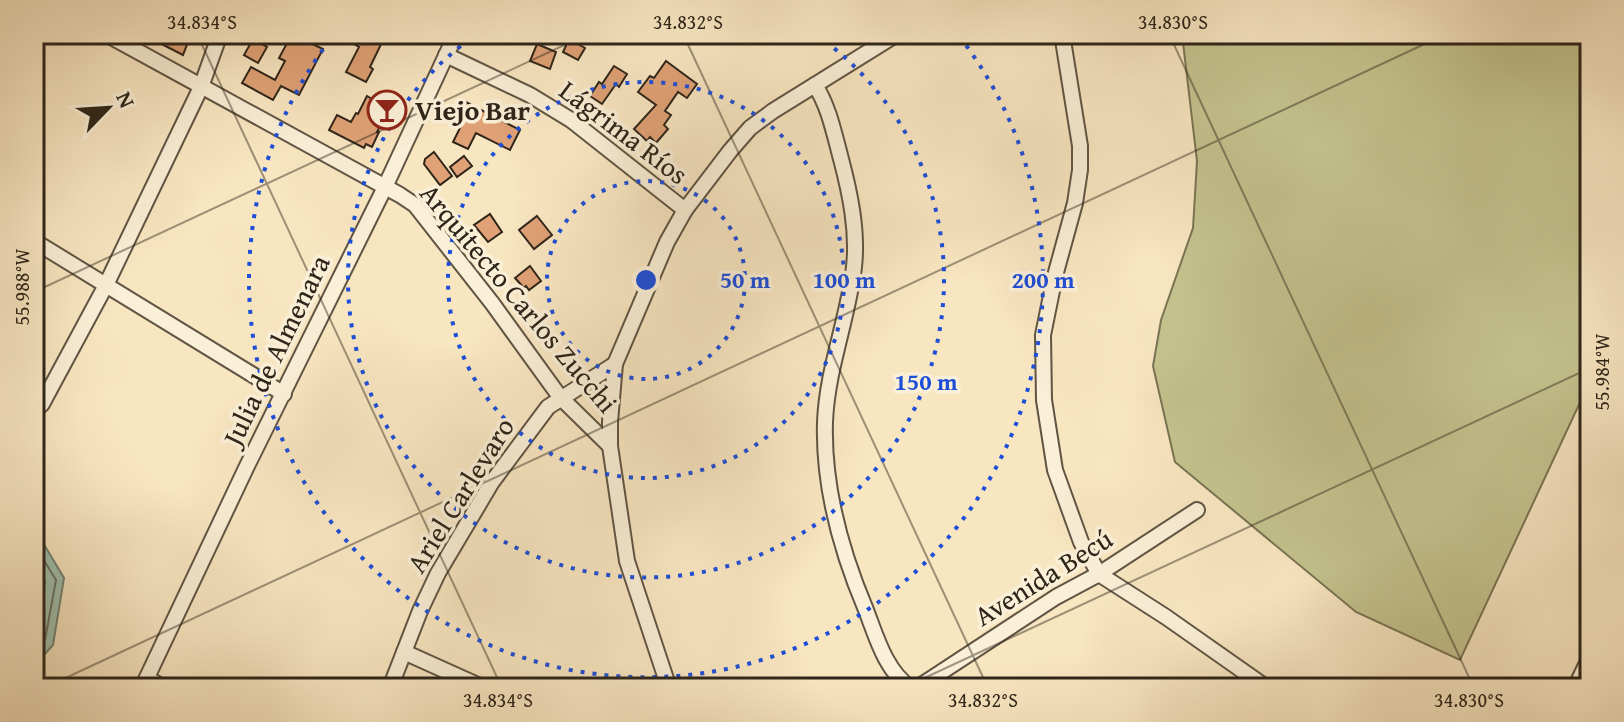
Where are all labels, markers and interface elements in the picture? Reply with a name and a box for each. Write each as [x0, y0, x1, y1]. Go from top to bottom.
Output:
text: 34.834°S [167, 7, 237, 36]
text: 34.832°S [653, 7, 723, 36]
text: 34.830°S [1138, 7, 1208, 36]
north arrow [68, 68, 148, 148]
street label: Lágrima Ríos [551, 70, 697, 194]
text: N [109, 86, 144, 113]
bar icon: Viejo Bar [366, 89, 408, 131]
place label: Viejo Bar [415, 89, 530, 130]
street label: Arquitecto Carlos Zucchi [411, 174, 628, 422]
street label: Julia de Almenara [210, 247, 340, 455]
text: 55.988°W [7, 248, 36, 326]
text: 50 m [720, 262, 771, 297]
text: 100 m [812, 262, 876, 297]
text: 200 m [1011, 262, 1075, 297]
centre of rings [632, 266, 660, 294]
text: 55.984°W [1587, 333, 1616, 411]
text: 150 m [894, 364, 958, 399]
street label: Ariel Carlevaro [395, 409, 524, 580]
street label: Avenida Becú [965, 518, 1120, 635]
text: 34.834°S [463, 685, 533, 714]
text: 34.832°S [948, 685, 1018, 714]
text: 34.830°S [1434, 685, 1504, 714]

